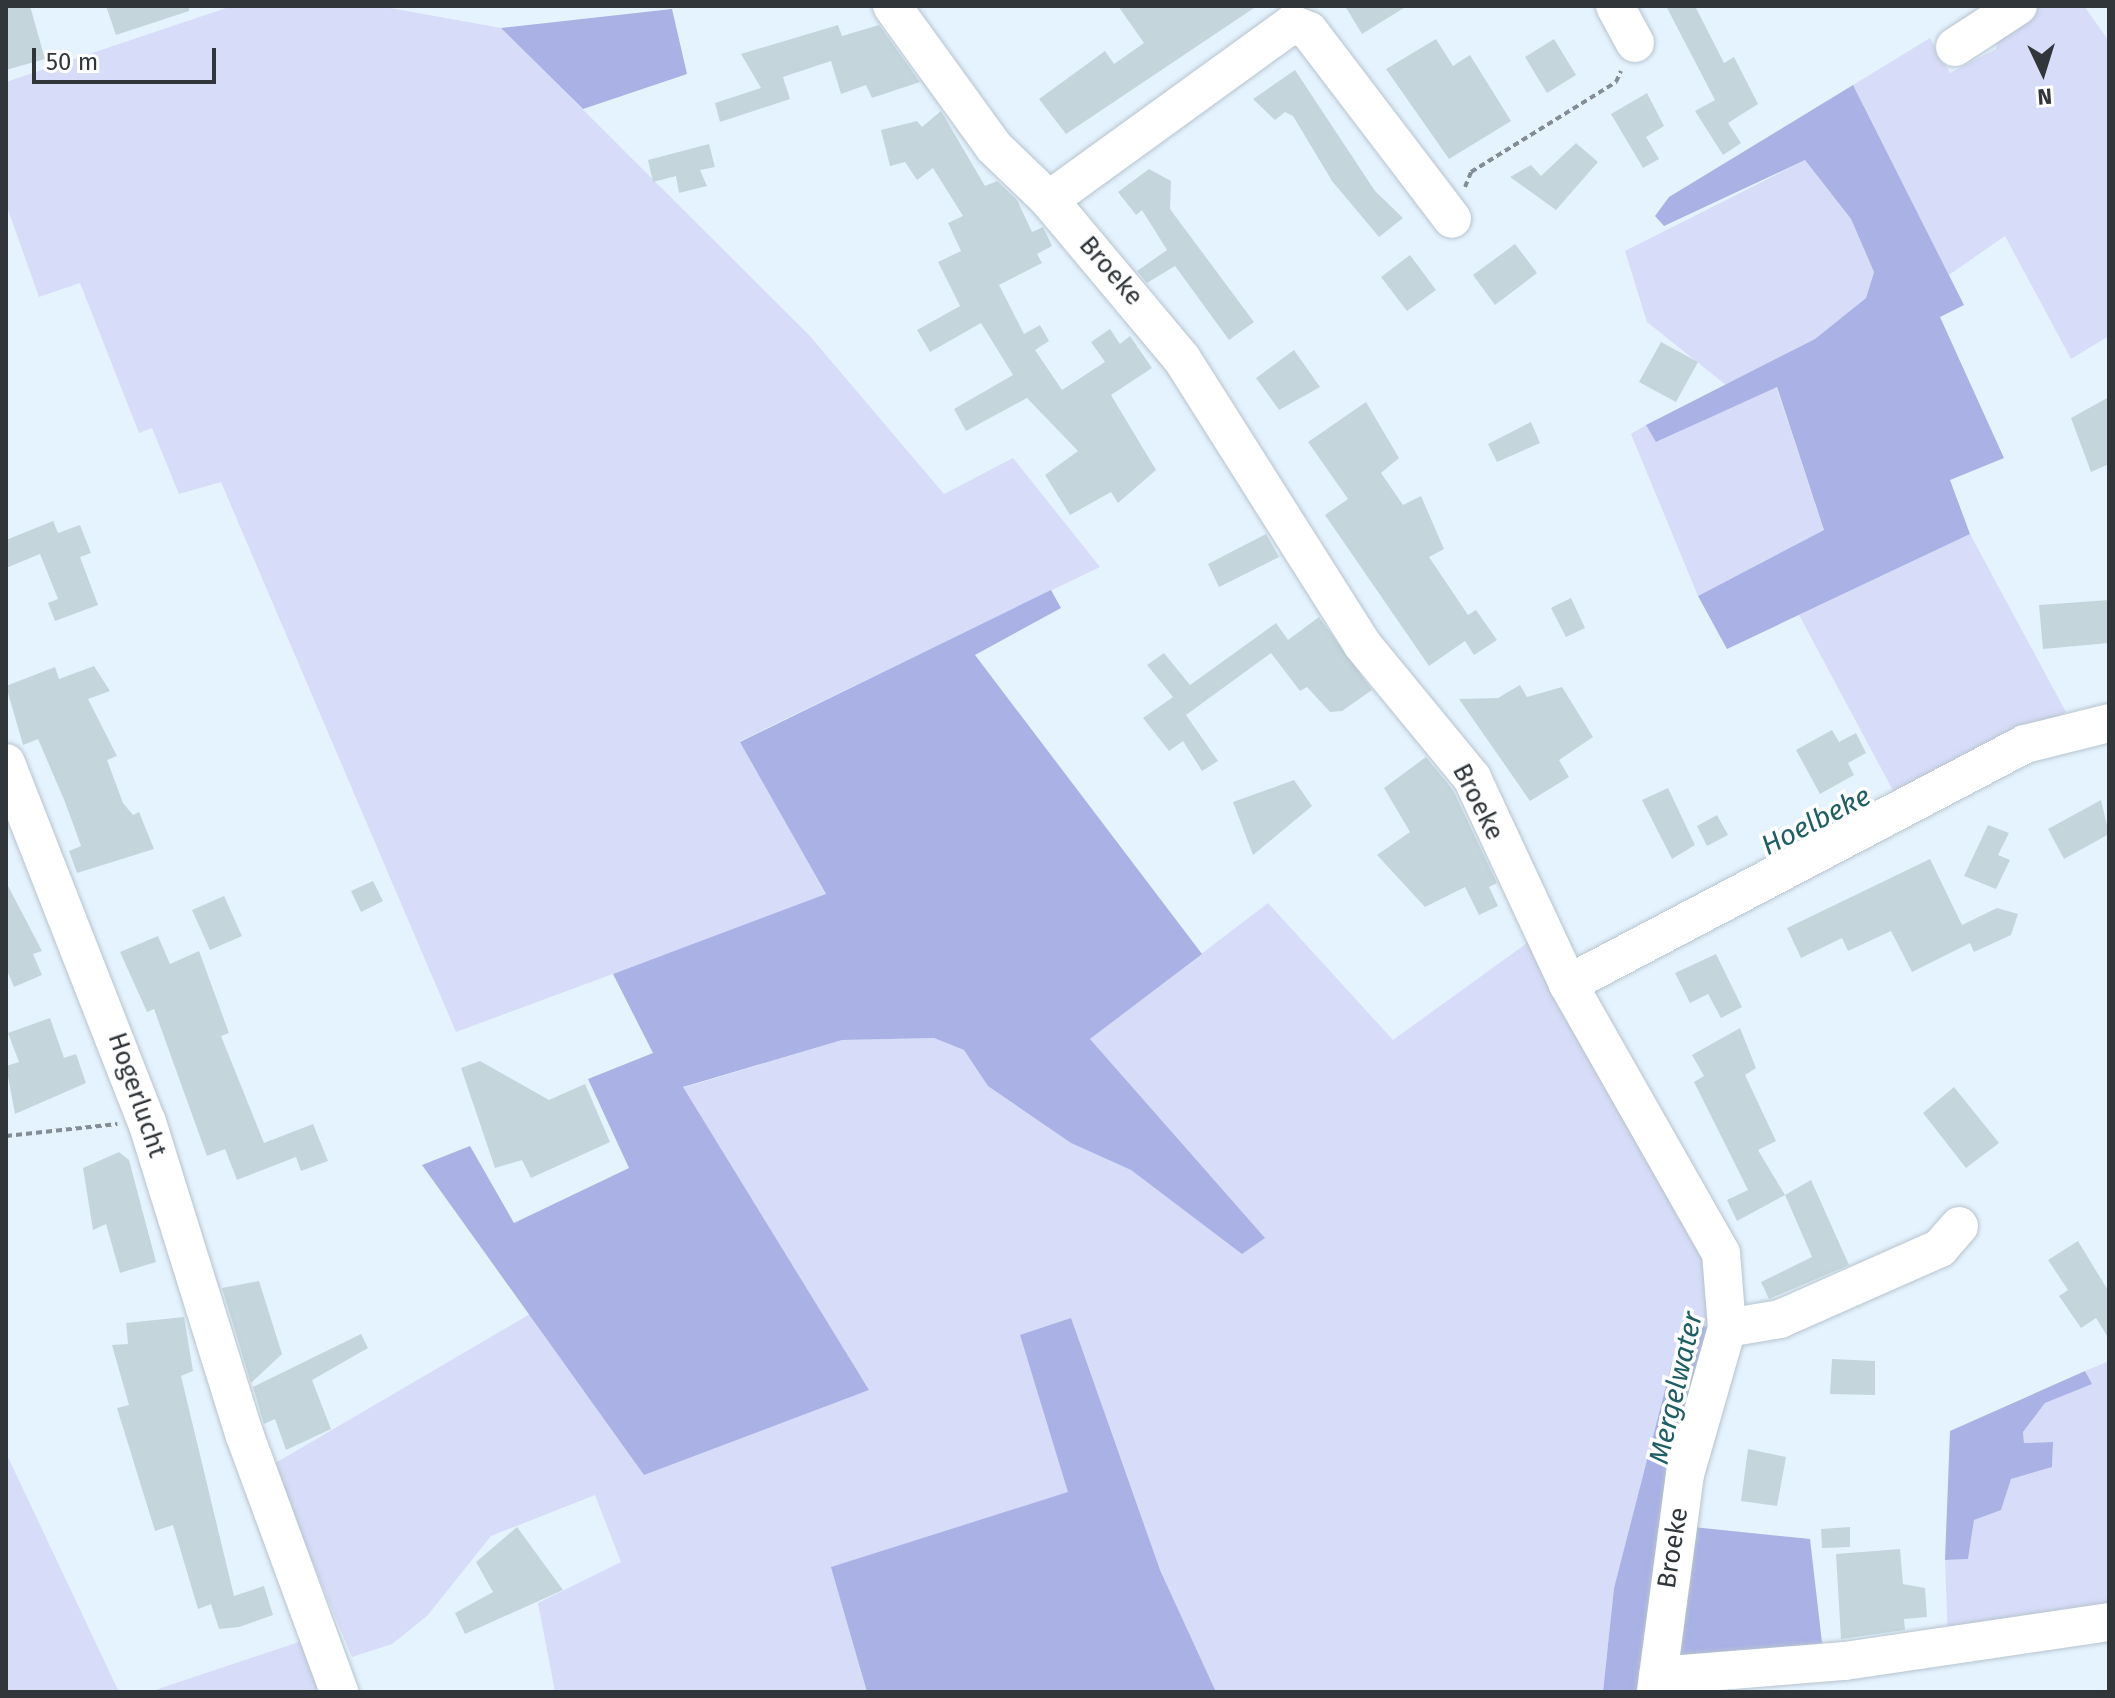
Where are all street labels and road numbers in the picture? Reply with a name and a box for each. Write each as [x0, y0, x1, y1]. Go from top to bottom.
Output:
street label: Broeke [1072, 230, 1150, 312]
street label: Broeke [1446, 759, 1510, 845]
street label: Hogerlucht [101, 1028, 173, 1162]
street label: Broeke [1651, 1505, 1695, 1591]

